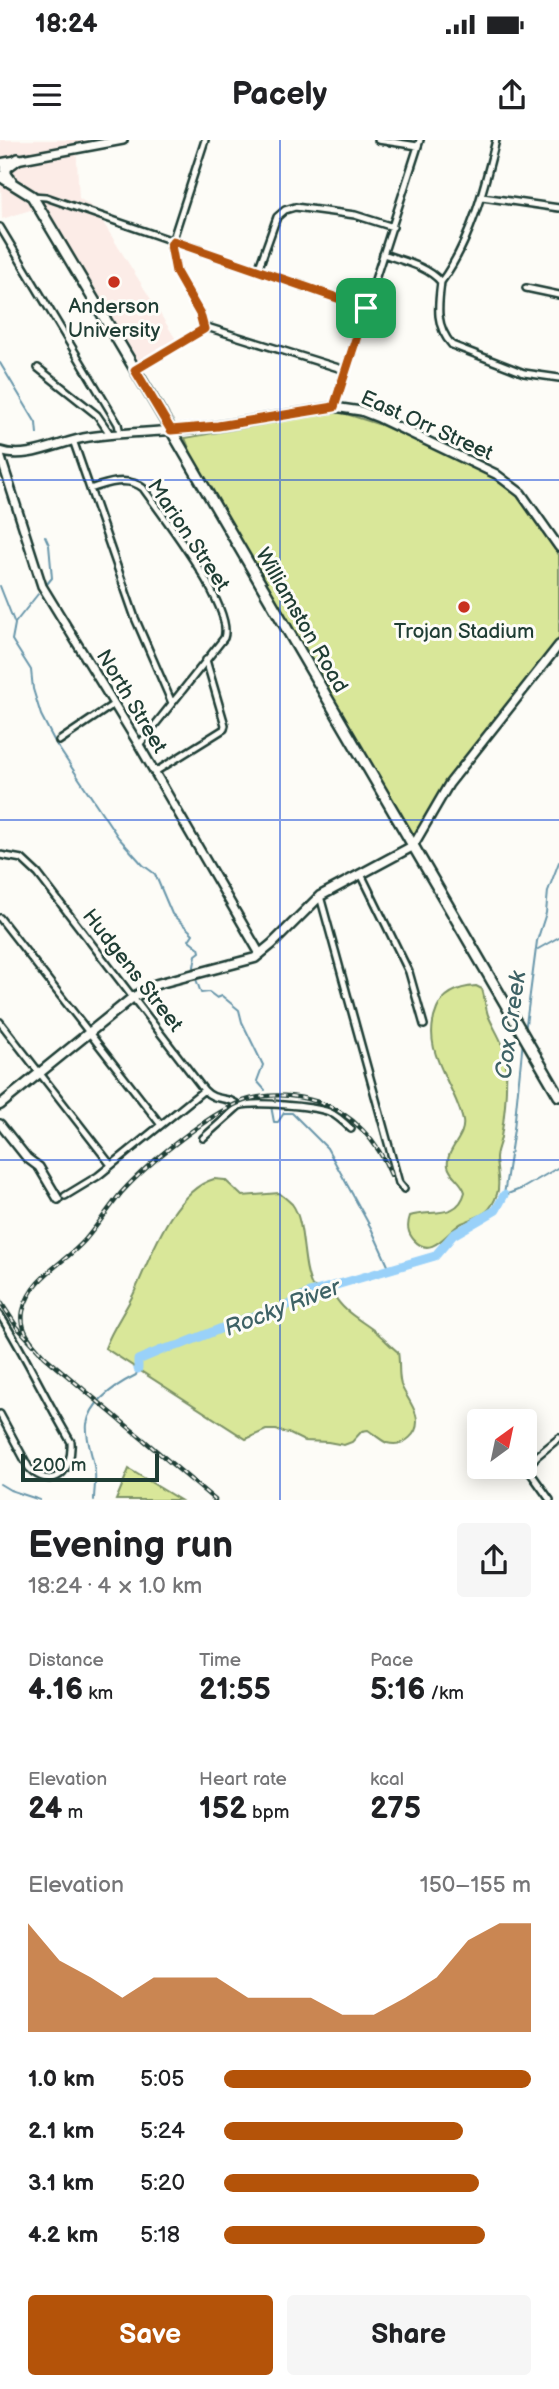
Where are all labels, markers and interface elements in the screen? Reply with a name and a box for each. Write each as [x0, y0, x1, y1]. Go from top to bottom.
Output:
text: 18:24 [35, 9, 98, 40]
text: Pacely [232, 75, 327, 114]
icon: menu [28, 76, 66, 114]
icon: share [493, 76, 531, 114]
marker: Anderson University [106, 274, 122, 290]
pin [336, 278, 396, 338]
icon: arrive [347, 289, 385, 327]
place label: Anderson University [68, 294, 161, 343]
street label: East Orr Street [357, 385, 497, 466]
street label: Marion Street [142, 475, 235, 596]
street label: Williamston Road [250, 543, 353, 697]
marker: Trojan Stadium [456, 599, 472, 615]
place label: Trojan Stadium [394, 619, 534, 644]
street label: North Street [91, 645, 173, 758]
street label: Hudgens Street [77, 904, 189, 1037]
water label: Cox Creek [490, 969, 533, 1081]
water label: Rocky River [220, 1272, 346, 1343]
north arrow [467, 1409, 537, 1479]
map controls [467, 1409, 537, 1479]
scale bar [21, 1451, 159, 1483]
text: 200 m [32, 1454, 86, 1477]
text: Evening run [28, 1523, 233, 1568]
button: share [457, 1523, 531, 1597]
text: 18:24 · 4 × 1.0 km [28, 1572, 202, 1600]
text: Distance [28, 1649, 104, 1672]
text: Time [199, 1649, 241, 1672]
text: Pace [370, 1649, 413, 1672]
text: 4.16 [28, 1672, 83, 1708]
text: 21:55 [199, 1672, 271, 1708]
text: 5:16 [370, 1672, 425, 1708]
text: km [83, 1682, 113, 1705]
text: /km [425, 1682, 464, 1705]
text: Elevation [28, 1768, 107, 1791]
text: Heart rate [199, 1768, 287, 1791]
text: kcal [370, 1768, 404, 1791]
text: 24 [28, 1791, 62, 1827]
text: 152 [199, 1791, 247, 1827]
text: 275 [370, 1791, 421, 1827]
text: m [62, 1801, 83, 1824]
text: bpm [247, 1801, 289, 1824]
text: Elevation [28, 1871, 124, 1899]
text: 150–155 m [420, 1871, 531, 1899]
text: 1.0 km [28, 2065, 95, 2093]
text: 5:05 [140, 2065, 185, 2093]
text: 2.1 km [28, 2117, 94, 2145]
text: 5:24 [140, 2117, 185, 2145]
text: 3.1 km [28, 2169, 94, 2197]
text: 5:20 [140, 2169, 185, 2197]
text: 4.2 km [28, 2221, 98, 2249]
text: 5:18 [140, 2221, 180, 2249]
button: Save [28, 2295, 273, 2375]
button: Share [287, 2295, 531, 2375]

